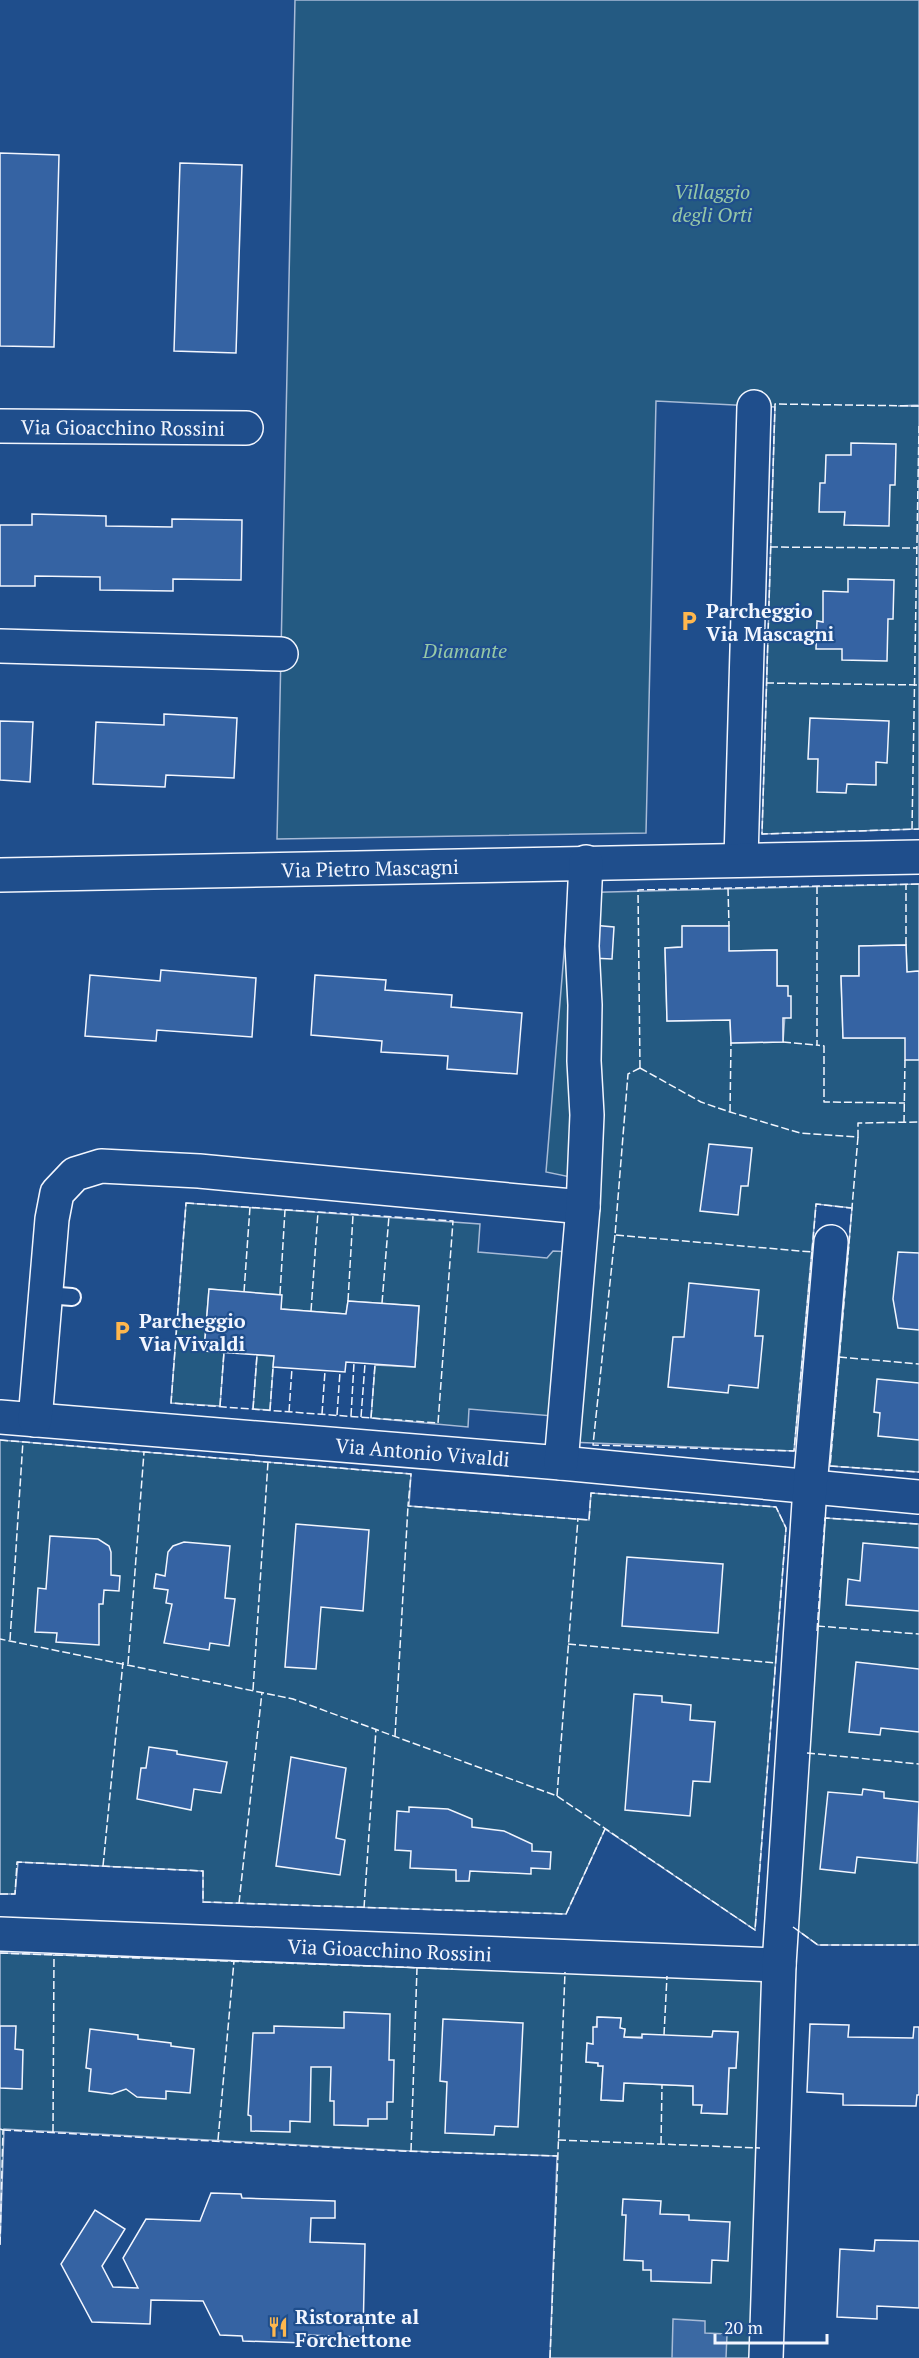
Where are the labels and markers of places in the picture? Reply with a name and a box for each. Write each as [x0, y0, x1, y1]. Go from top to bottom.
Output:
place label: Parcheggio Via Mascagni [706, 597, 835, 647]
parking icon: Parcheggio Via Mascagni [677, 609, 701, 633]
place label: Parcheggio Via Vivaldi [139, 1307, 246, 1357]
parking icon: Parcheggio Via Vivaldi [110, 1319, 134, 1343]
place label: Ristorante al Forchettone [295, 2303, 419, 2353]
restaurant icon: Ristorante al Forchettone [266, 2315, 290, 2339]

